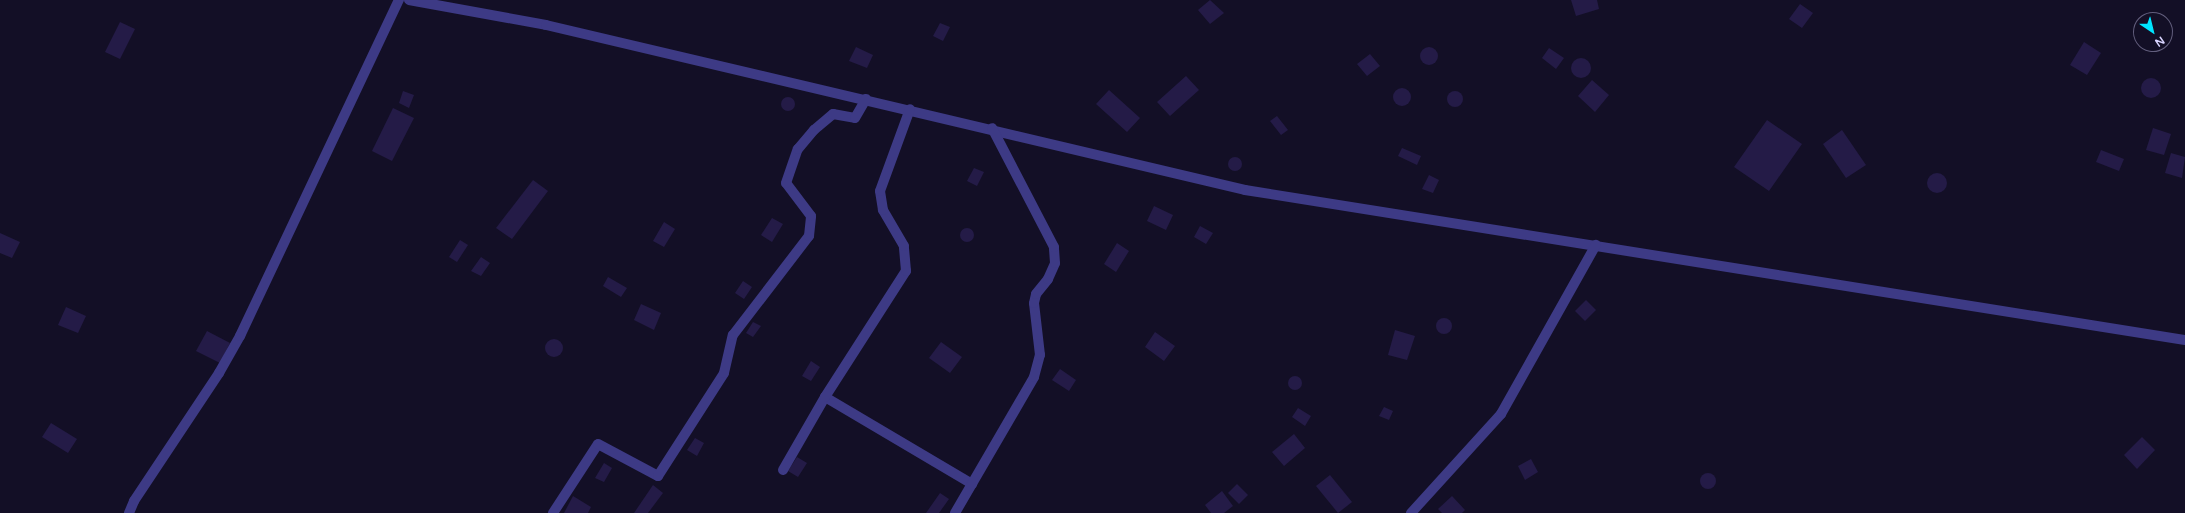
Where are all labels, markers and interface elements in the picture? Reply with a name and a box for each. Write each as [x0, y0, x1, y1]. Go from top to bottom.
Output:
north arrow [2133, 12, 2173, 52]
text: N [2152, 34, 2167, 49]

